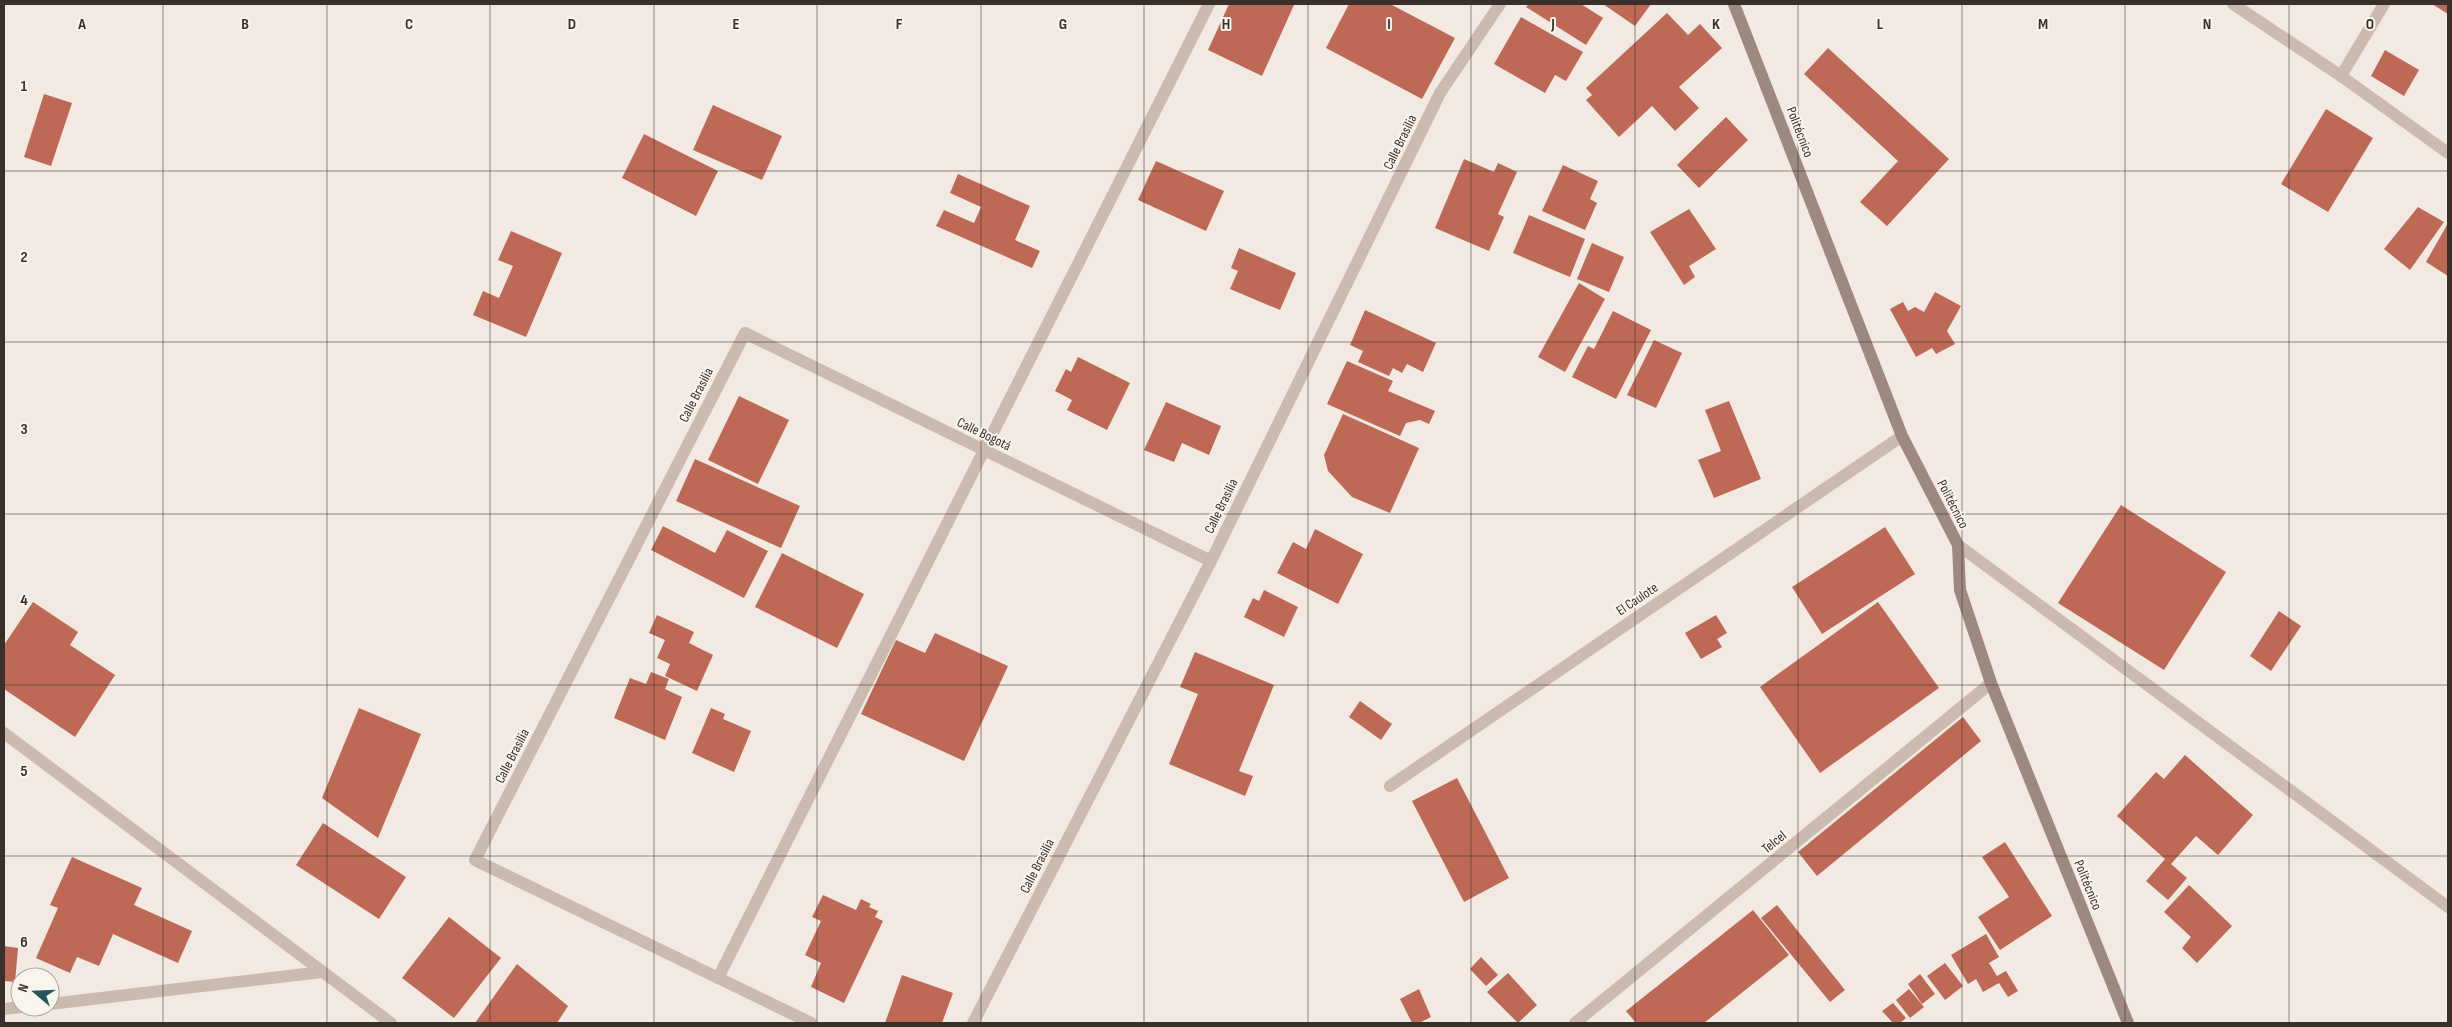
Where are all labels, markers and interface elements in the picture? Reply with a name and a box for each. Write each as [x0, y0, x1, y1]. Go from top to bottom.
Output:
text: A [77, 15, 86, 34]
text: B [241, 15, 249, 34]
text: C [405, 15, 413, 34]
text: D [568, 15, 576, 34]
text: E [733, 15, 740, 34]
text: F [896, 15, 903, 34]
text: G [1059, 15, 1067, 34]
text: H [1222, 15, 1230, 34]
text: I [1387, 15, 1391, 34]
text: J [1550, 15, 1555, 34]
text: K [1712, 15, 1720, 34]
text: L [1877, 15, 1884, 34]
text: M [2038, 15, 2048, 34]
text: N [2203, 15, 2211, 34]
text: O [2366, 15, 2374, 34]
text: 1 [21, 77, 28, 96]
street label: Politécnico [1783, 104, 1817, 160]
street label: Calle Brasilia [1379, 112, 1421, 172]
text: 2 [20, 248, 28, 267]
street label: Calle Brasilia [675, 365, 717, 425]
street label: Calle Bogotá [954, 414, 1014, 454]
text: 3 [20, 420, 28, 439]
street label: Calle Brasilia [1200, 476, 1242, 536]
street label: Politécnico [1934, 477, 1973, 531]
street label: El Caulote [1613, 579, 1661, 619]
text: 4 [20, 591, 28, 610]
street label: Calle Brasilia [491, 726, 533, 786]
text: 5 [20, 762, 28, 781]
street label: Telcel [1758, 827, 1790, 857]
street label: Calle Brasilia [1016, 836, 1058, 896]
street label: Politécnico [2070, 857, 2106, 913]
text: 6 [20, 933, 28, 952]
north arrow [10, 967, 60, 1017]
text: N [14, 982, 32, 994]

